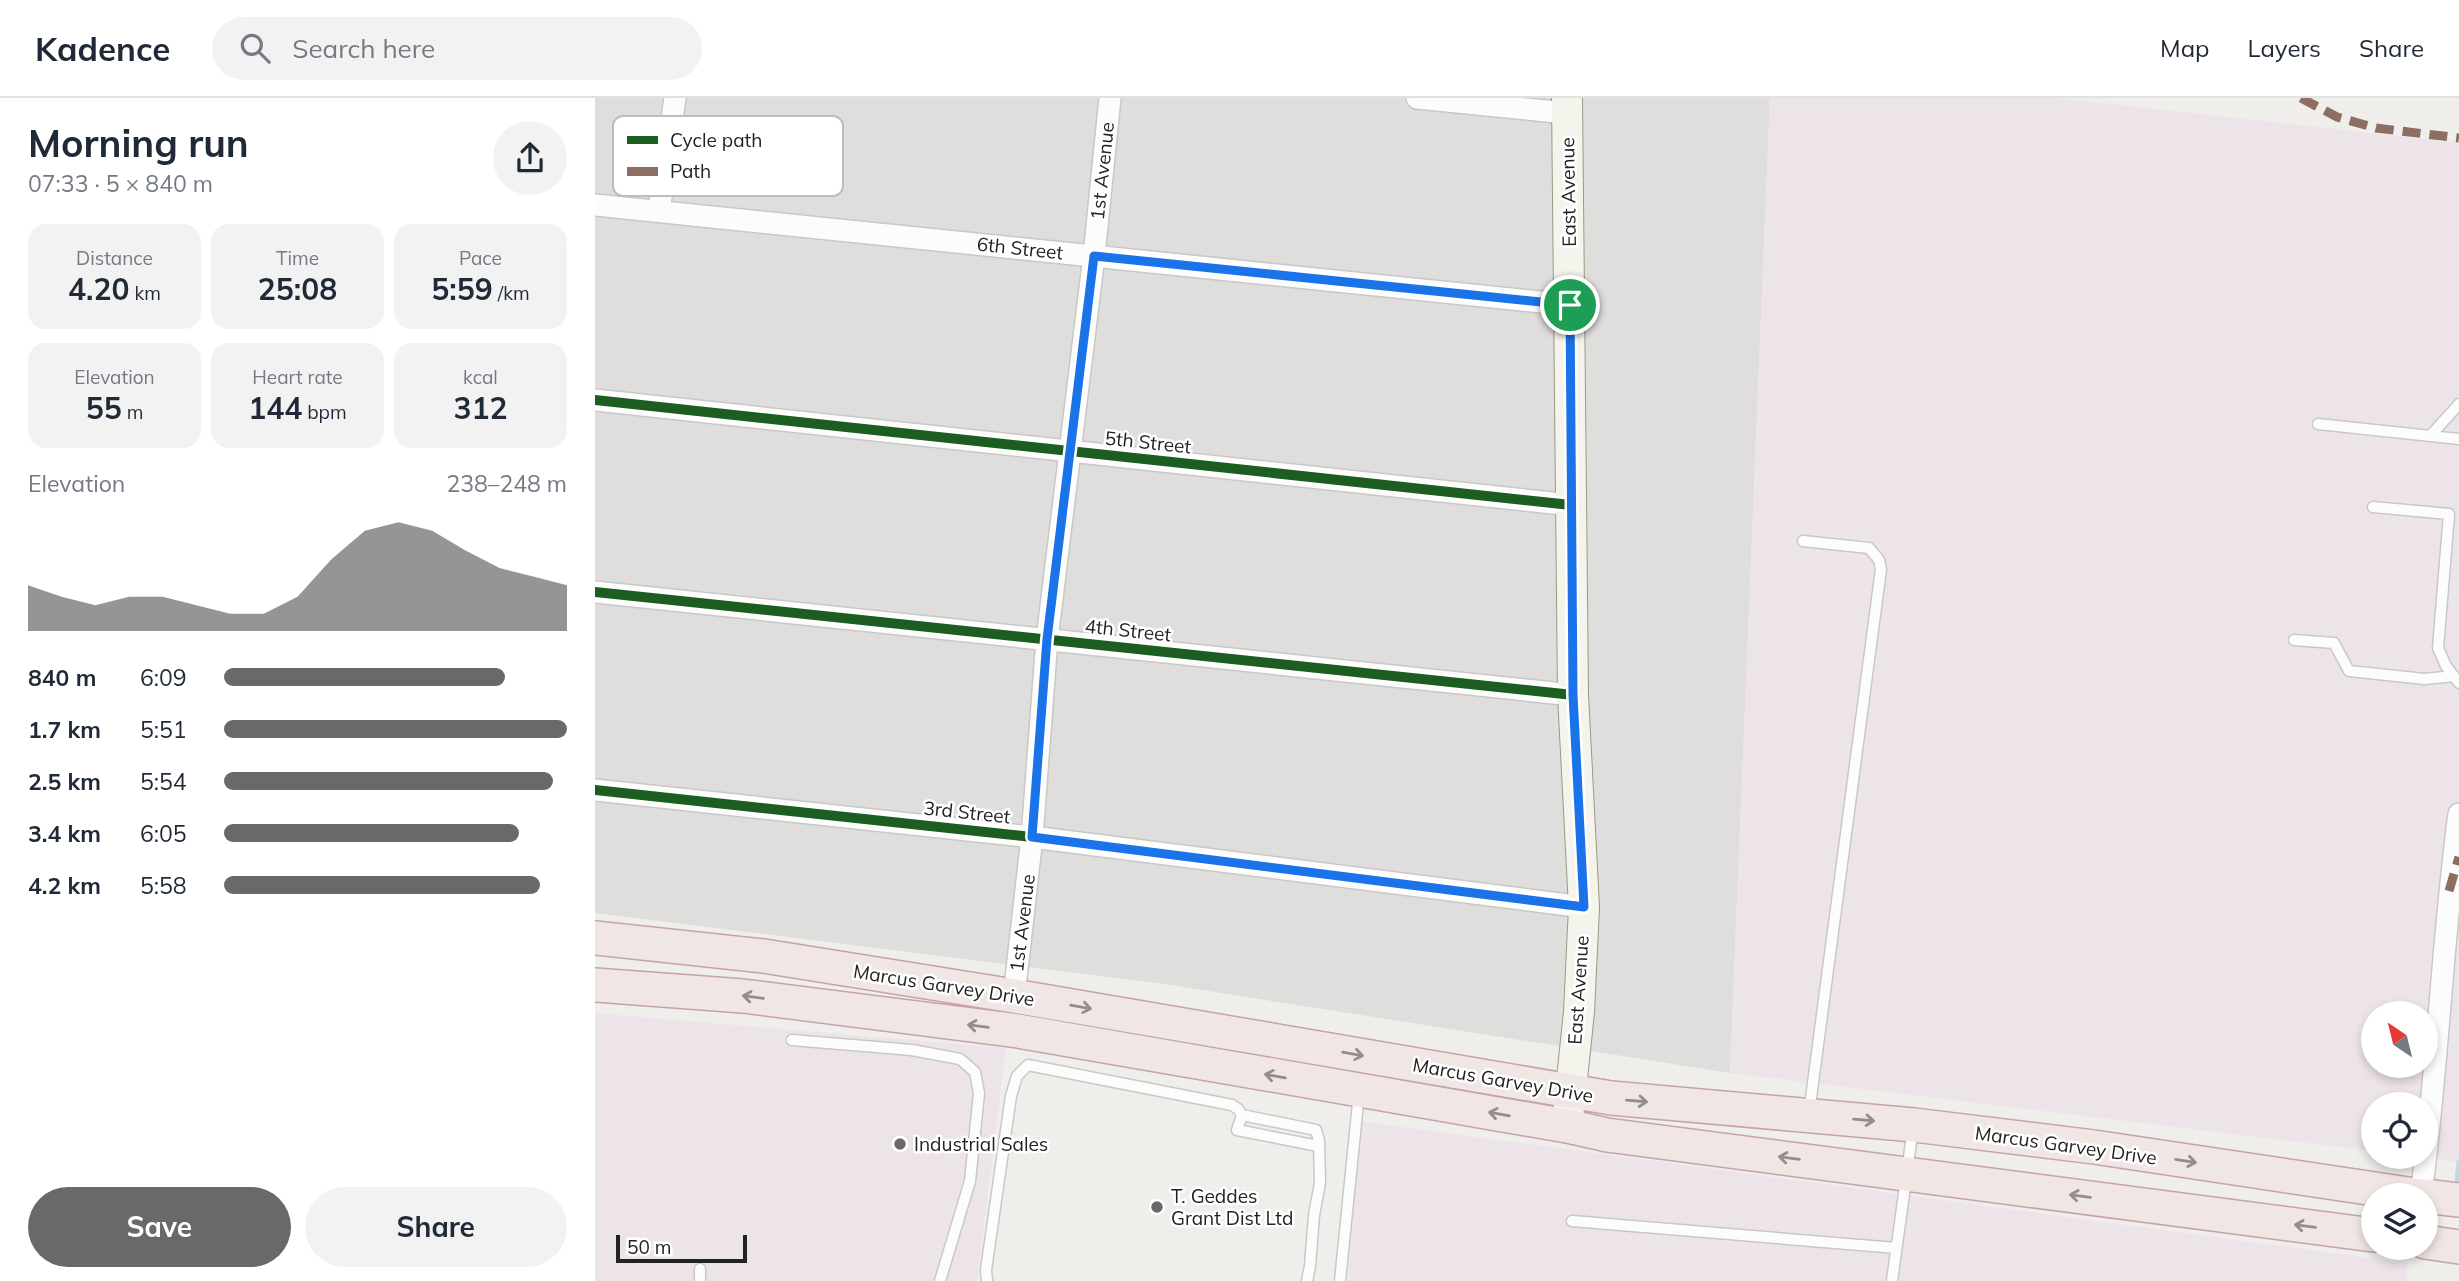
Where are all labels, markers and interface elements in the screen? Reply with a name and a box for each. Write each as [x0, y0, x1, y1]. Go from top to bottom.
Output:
search box [212, 17, 702, 80]
text: Kadence [35, 28, 170, 69]
icon: search [236, 29, 274, 67]
text: Search here [292, 32, 435, 65]
text: Map [2160, 33, 2209, 63]
text: Layers [2247, 33, 2321, 63]
text: Share [2359, 33, 2424, 63]
legend [613, 116, 843, 196]
text: Morning run [28, 119, 249, 167]
button: share [493, 121, 567, 195]
street label: 1st Avenue [1085, 121, 1119, 221]
text: Cycle path [670, 128, 762, 152]
street label: East Avenue [1555, 137, 1581, 247]
text: Path [670, 159, 711, 183]
text: 07:33 · 5 × 840 m [28, 169, 213, 198]
street label: 6th Street [976, 232, 1065, 265]
text: Distance [76, 246, 153, 270]
text: Time [276, 246, 319, 270]
text: Pace [459, 246, 502, 270]
text: 4.20 [68, 270, 130, 308]
text: 25:08 [258, 270, 337, 308]
text: 5:59 [431, 270, 493, 308]
pin [1540, 275, 1600, 335]
text: km [130, 281, 161, 305]
text: /km [493, 281, 530, 305]
icon: arrive [1551, 286, 1589, 324]
text: Elevation [74, 365, 155, 389]
text: Heart rate [252, 365, 343, 389]
text: kcal [463, 365, 498, 389]
text: 55 [86, 389, 122, 427]
text: 144 [248, 389, 302, 427]
text: 312 [454, 389, 508, 427]
text: m [122, 400, 143, 424]
text: bpm [302, 400, 347, 424]
street label: 5th Street [1104, 426, 1193, 459]
text: Elevation [28, 469, 125, 498]
text: 238–248 m [446, 469, 567, 498]
street label: 4th Street [1084, 614, 1173, 647]
text: 840 m [28, 663, 96, 692]
text: 6:09 [140, 663, 187, 692]
text: 1.7 km [28, 715, 101, 744]
text: 5:51 [140, 715, 187, 744]
text: 2.5 km [28, 767, 101, 796]
text: 5:54 [140, 767, 187, 796]
street label: 3rd Street [922, 796, 1012, 829]
text: 3.4 km [28, 819, 101, 848]
text: 6:05 [140, 819, 187, 848]
text: 4.2 km [28, 871, 101, 900]
text: 5:58 [140, 871, 187, 900]
street label: 1st Avenue [1004, 873, 1040, 973]
street label: East Avenue [1562, 935, 1594, 1045]
street label: Marcus Garvey Drive [852, 959, 1036, 1011]
one-way arrow [742, 991, 764, 1004]
one-way arrow [1069, 1001, 1092, 1014]
north arrow [2361, 1001, 2438, 1078]
map controls [2361, 1001, 2438, 1260]
one-way arrow [967, 1019, 990, 1032]
one-way arrow [1341, 1048, 1364, 1061]
street label: Marcus Garvey Drive [1411, 1052, 1595, 1108]
one-way arrow [1264, 1069, 1287, 1082]
button: locate [2361, 1092, 2438, 1169]
one-way arrow [1625, 1095, 1648, 1108]
one-way arrow [1488, 1107, 1511, 1120]
one-way arrow [1852, 1114, 1874, 1127]
street label: Marcus Garvey Drive [1974, 1120, 2158, 1170]
place label: Industrial Sales [914, 1132, 1048, 1156]
marker: Industrial Sales [892, 1136, 908, 1152]
one-way arrow [1778, 1151, 1801, 1164]
one-way arrow [2174, 1155, 2197, 1168]
button: layers [2361, 1183, 2438, 1260]
place label: T. Geddes Grant Dist Ltd [1171, 1184, 1293, 1230]
button: Save [28, 1187, 291, 1267]
button: Share [305, 1187, 567, 1267]
one-way arrow [2069, 1190, 2092, 1203]
marker: T. Geddes Grant Dist Ltd [1149, 1199, 1165, 1215]
one-way arrow [2294, 1220, 2317, 1233]
scale bar [616, 1232, 747, 1264]
text: 50 m [627, 1235, 671, 1259]

